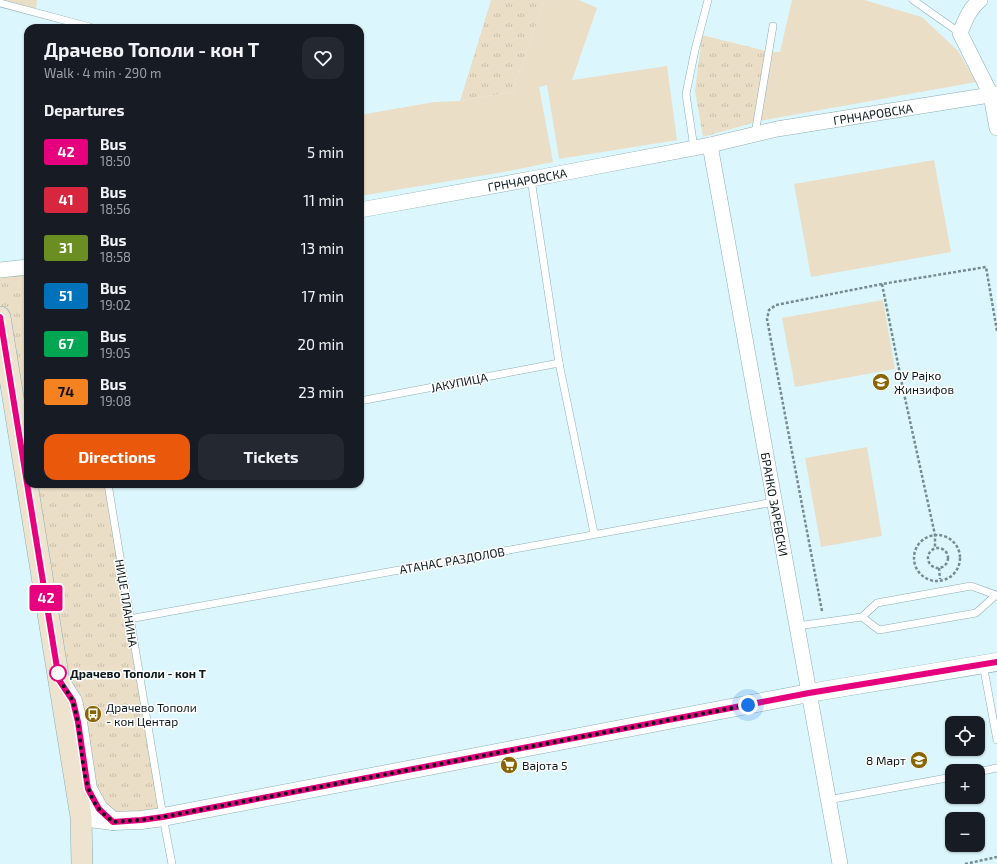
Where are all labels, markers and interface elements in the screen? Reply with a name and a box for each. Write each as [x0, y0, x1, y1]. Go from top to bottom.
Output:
button: heart [302, 37, 344, 79]
text: Драчево Тополи - кон Т [44, 38, 259, 61]
text: Walk · 4 min · 290 m [44, 65, 161, 81]
street label: ГРНЧАРОВСКА [832, 100, 914, 127]
text: Departures [44, 101, 124, 119]
text: Bus [100, 135, 126, 153]
text: 42 [57, 143, 75, 160]
text: 5 min [307, 143, 344, 161]
text: 18:50 [100, 153, 131, 169]
street label: ГРНЧАРОВСКА [486, 165, 569, 194]
text: Bus [100, 183, 126, 201]
text: 41 [59, 191, 73, 208]
text: 11 min [303, 191, 344, 209]
text: 18:56 [100, 201, 131, 217]
text: Bus [100, 231, 126, 249]
text: 31 [59, 239, 73, 256]
text: 13 min [301, 239, 344, 257]
text: 18:58 [100, 249, 131, 265]
text: Bus [100, 279, 126, 297]
text: 51 [59, 287, 73, 304]
text: 17 min [301, 287, 344, 305]
text: 19:02 [100, 297, 131, 313]
text: Bus [100, 327, 126, 345]
text: 67 [58, 335, 74, 352]
text: 20 min [298, 335, 344, 353]
text: 19:05 [100, 345, 131, 361]
place label: ОУ Рајко Жинзифов [894, 368, 954, 396]
street label: ЈАКУПИЦА [429, 370, 489, 394]
school or university icon: ОУ Рајко Жинзифов [871, 372, 891, 392]
text: Bus [100, 375, 126, 393]
text: 74 [58, 383, 74, 400]
text: 23 min [298, 383, 344, 401]
text: 19:08 [100, 393, 131, 409]
button: Directions [44, 434, 190, 480]
button: Tickets [198, 434, 344, 480]
street label: БРАНКО ЗАРЕВСКИ [759, 451, 791, 557]
street label: АТАНАС РАЗДОЛОВ [398, 544, 506, 576]
street label: НИЏЕ ПЛАНИНА [113, 558, 141, 649]
line badge: 42 [28, 585, 64, 611]
text: 42 [37, 589, 55, 606]
marker: Драчево Тополи - кон Т [49, 664, 67, 682]
place label: Драчево Тополи - кон Т [70, 666, 207, 680]
your location [738, 695, 758, 715]
place label: Драчево Тополи - кон Центар [106, 700, 197, 728]
bus stop icon: Драчево Тополи - кон Центар [83, 704, 103, 724]
map controls [945, 716, 985, 852]
button: locate [945, 716, 985, 756]
school or university icon: 8 Март [909, 750, 929, 770]
place label: 8 Март [866, 753, 906, 767]
supermarket icon: Вајота 5 [499, 755, 519, 775]
place label: Вајота 5 [522, 758, 567, 773]
button: + [945, 764, 985, 804]
button: − [945, 812, 985, 852]

